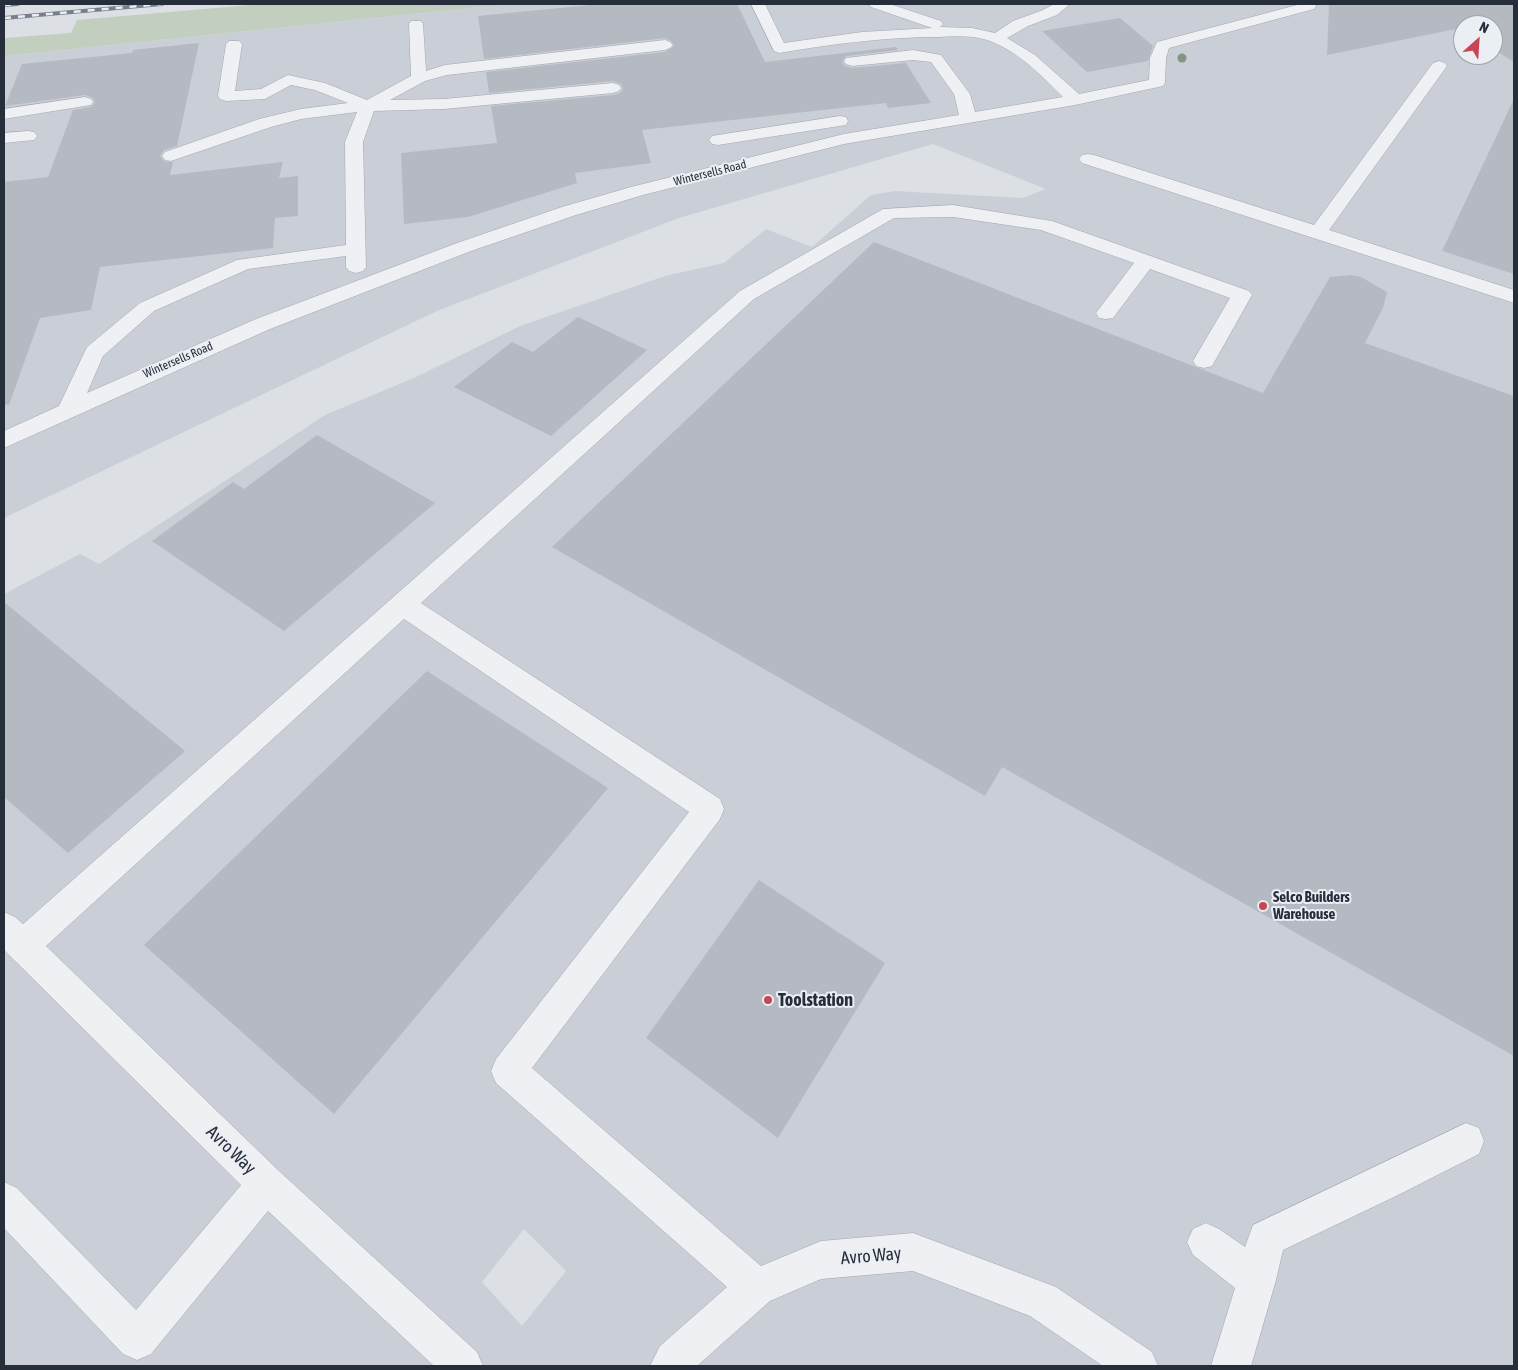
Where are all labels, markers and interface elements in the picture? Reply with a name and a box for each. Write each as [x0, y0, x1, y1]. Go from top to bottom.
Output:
north arrow [1453, 15, 1503, 65]
text: N [1477, 18, 1491, 36]
street label: Wintersells Road [672, 157, 748, 189]
street label: Wintersells Road [141, 339, 215, 381]
place label: Selco Builders Warehouse [1273, 888, 1350, 923]
marker: Selco Builders Warehouse [1257, 900, 1269, 912]
place label: Toolstation [778, 989, 853, 1011]
marker: Toolstation [762, 994, 774, 1006]
street label: Avro Way [202, 1121, 260, 1179]
street label: Avro Way [840, 1243, 902, 1269]

